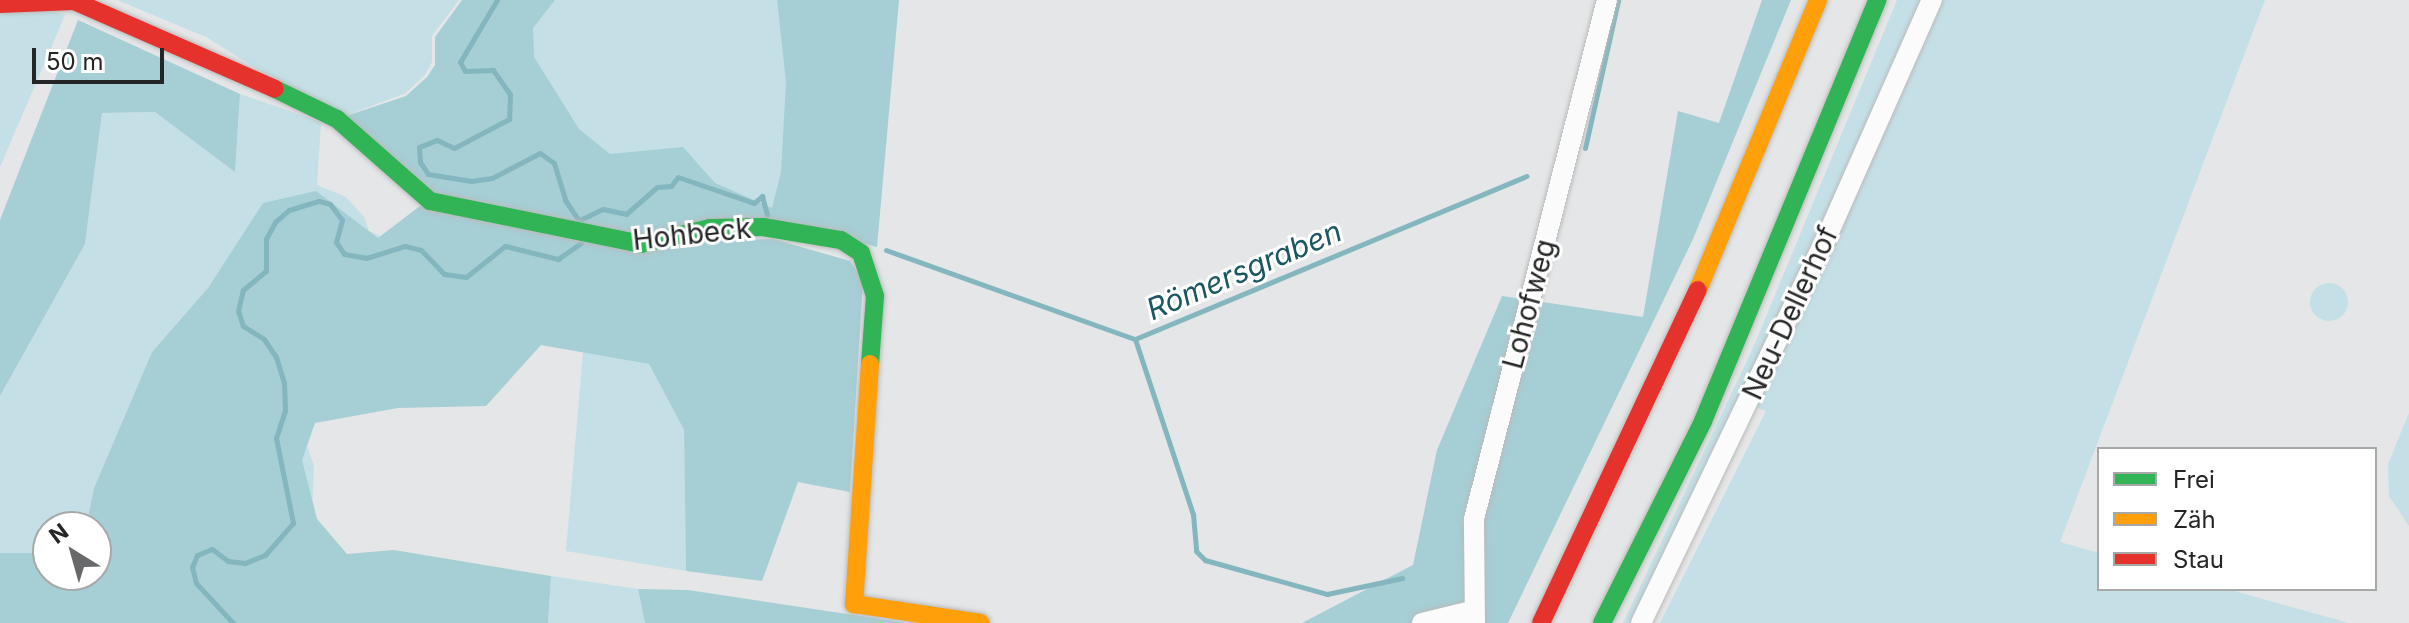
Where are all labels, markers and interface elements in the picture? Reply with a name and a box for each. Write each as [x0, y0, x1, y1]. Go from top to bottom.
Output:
scale bar [36, 32, 168, 82]
text: 50 m [46, 47, 104, 76]
street label: Hohbeck [631, 211, 753, 257]
water label: Römersgraben [1141, 213, 1347, 327]
street label: Neu-Dellerhof [1735, 221, 1845, 405]
street label: Lohofweg [1496, 236, 1562, 372]
legend [2097, 447, 2377, 591]
text: Frei [2173, 465, 2215, 494]
text: Zäh [2173, 505, 2216, 534]
north arrow [32, 511, 112, 591]
text: N [44, 518, 73, 549]
text: Stau [2173, 545, 2224, 574]

